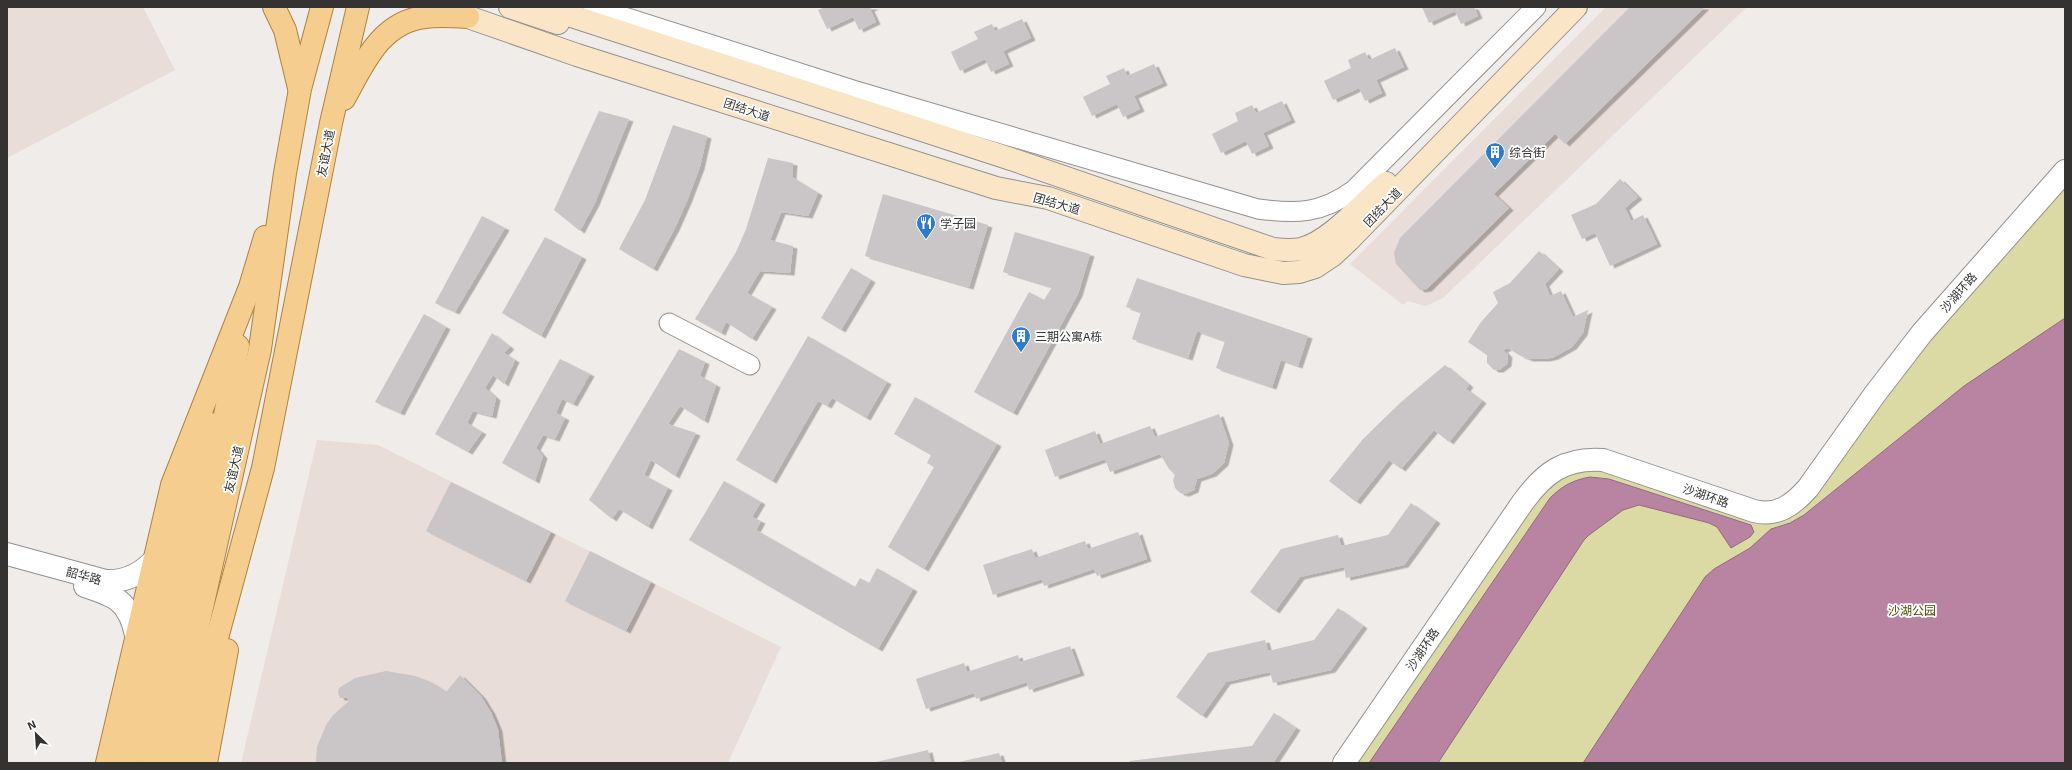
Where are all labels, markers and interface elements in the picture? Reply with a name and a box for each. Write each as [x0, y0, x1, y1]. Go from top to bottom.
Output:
street label: 团结大道 [722, 95, 772, 123]
street label: 友谊大道 [314, 128, 336, 178]
building icon: 综合街 [1484, 141, 1506, 169]
place label: 综合街 [1509, 145, 1545, 159]
street label: 团结大道 [1360, 185, 1404, 229]
street label: 团结大道 [1032, 190, 1082, 216]
restaurant icon: 学子园 [915, 212, 937, 240]
place label: 学子园 [940, 216, 976, 230]
street label: 沙湖环路 [1937, 269, 1979, 315]
building icon: 三期公寓A栋 [1010, 325, 1032, 353]
place label: 三期公寓A栋 [1035, 329, 1102, 343]
street label: 友谊大道 [221, 444, 245, 494]
street label: 沙湖环路 [1681, 481, 1731, 509]
street label: 韶华路 [65, 564, 103, 586]
park label: 沙湖公园 [1888, 603, 1936, 617]
street label: 沙湖环路 [1403, 625, 1441, 673]
north arrow [16, 714, 56, 754]
text: N [25, 717, 38, 732]

